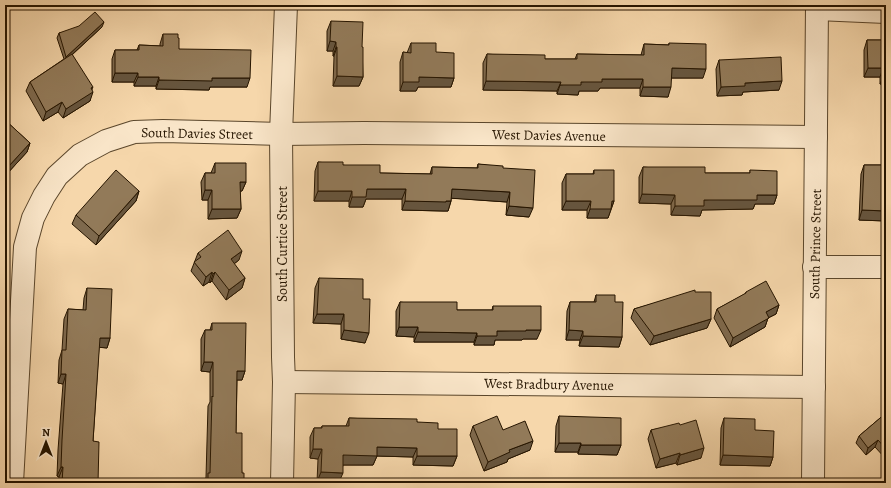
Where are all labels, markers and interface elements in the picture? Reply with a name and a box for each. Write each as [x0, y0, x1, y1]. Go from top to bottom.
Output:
street label: South Davies Street [141, 123, 253, 144]
street label: West Davies Avenue [491, 125, 606, 146]
street label: South Curtice Street [273, 186, 292, 302]
street label: South Prince Street [805, 188, 826, 299]
street label: West Bradbury Avenue [483, 374, 614, 395]
north arrow [26, 422, 66, 462]
text: N [42, 425, 50, 440]

